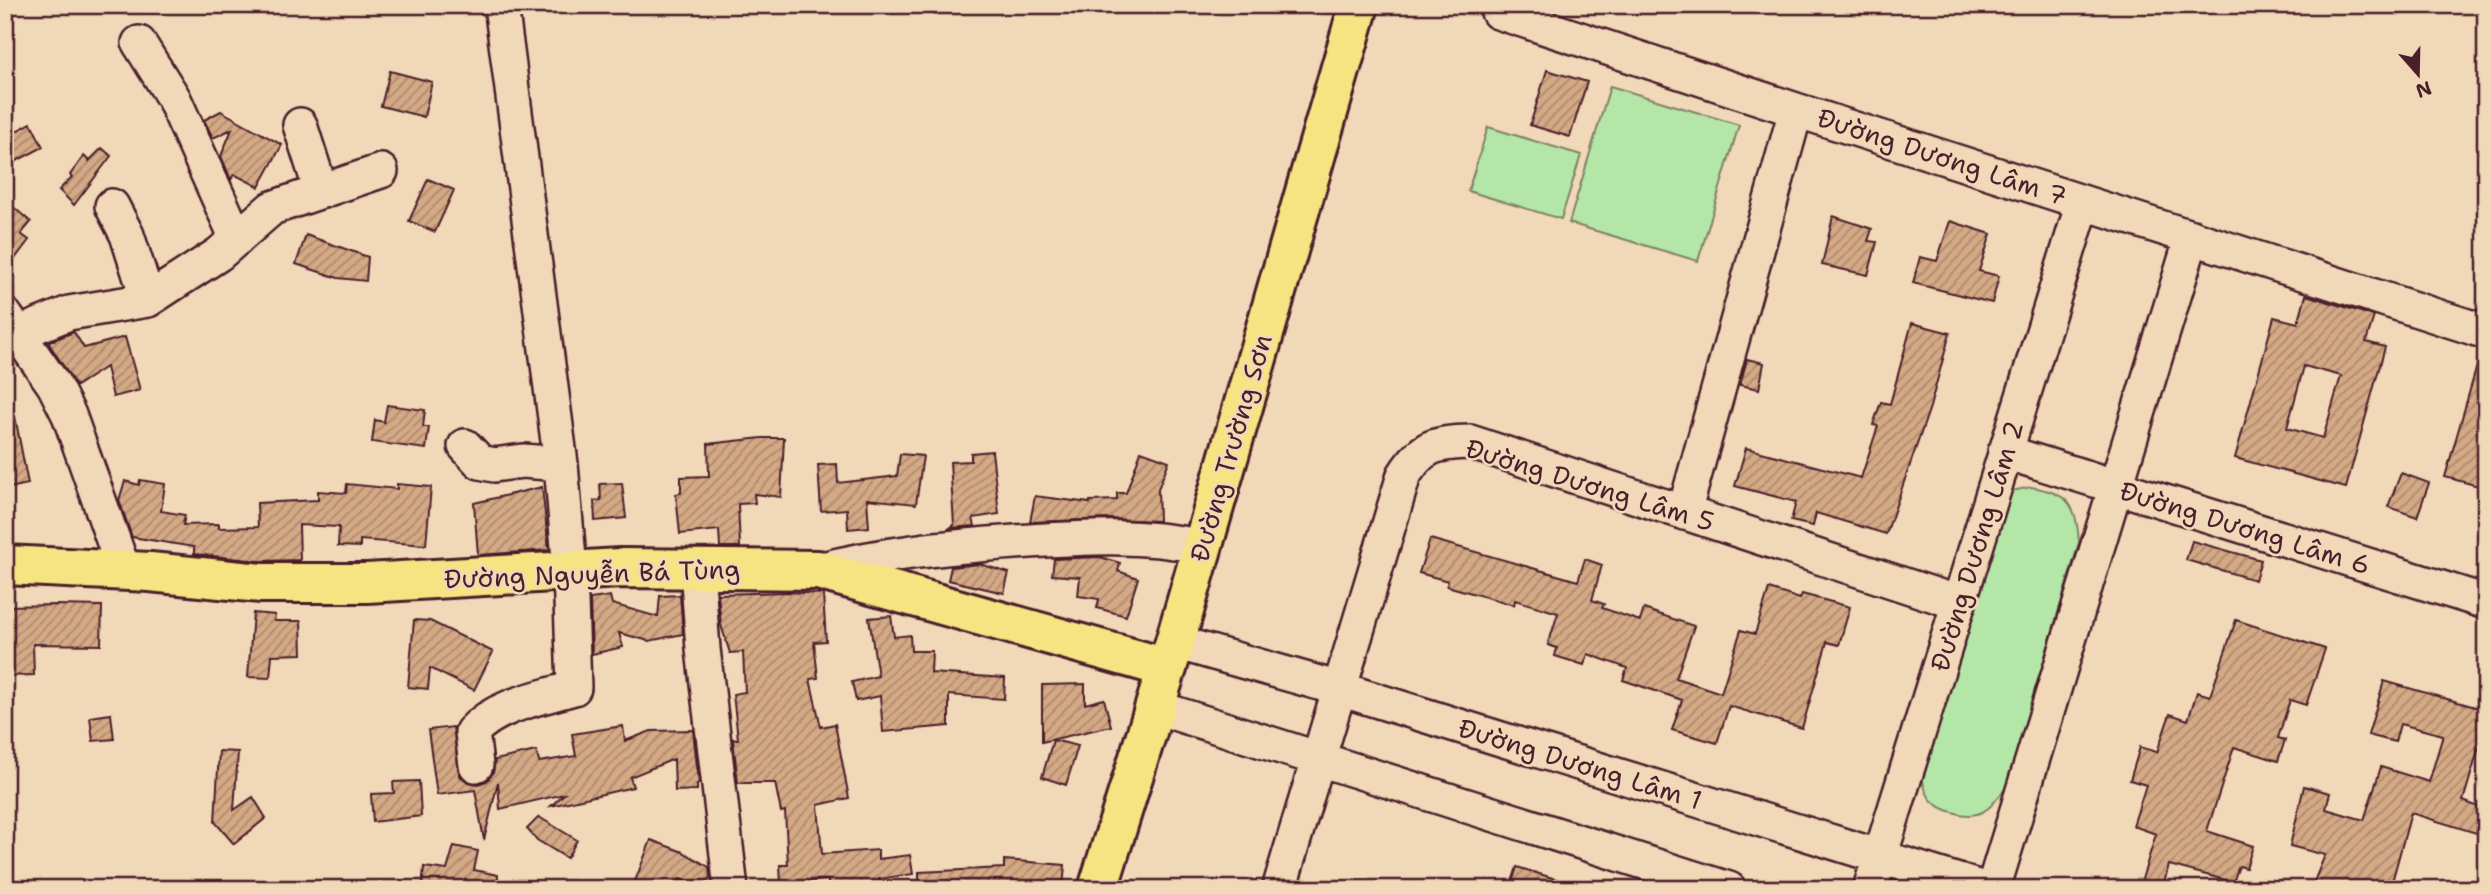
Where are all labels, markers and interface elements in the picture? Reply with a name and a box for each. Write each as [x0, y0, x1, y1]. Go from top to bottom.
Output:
north arrow [2382, 38, 2452, 108]
text: N [2412, 75, 2435, 104]
street label: Đường Dương Lâm 7 [1813, 100, 2071, 213]
street label: Đường Trường Sơn [1181, 330, 1280, 566]
street label: Đường Dương Lâm 2 [1922, 416, 2031, 675]
street label: Đường Dương Lâm 5 [1462, 430, 1719, 539]
street label: Đường Dương Lâm 6 [2116, 473, 2375, 582]
street label: Đường Nguyễn Bá Tùng [443, 551, 741, 596]
street label: Đường Dương Lâm 1 [1454, 710, 1706, 817]

